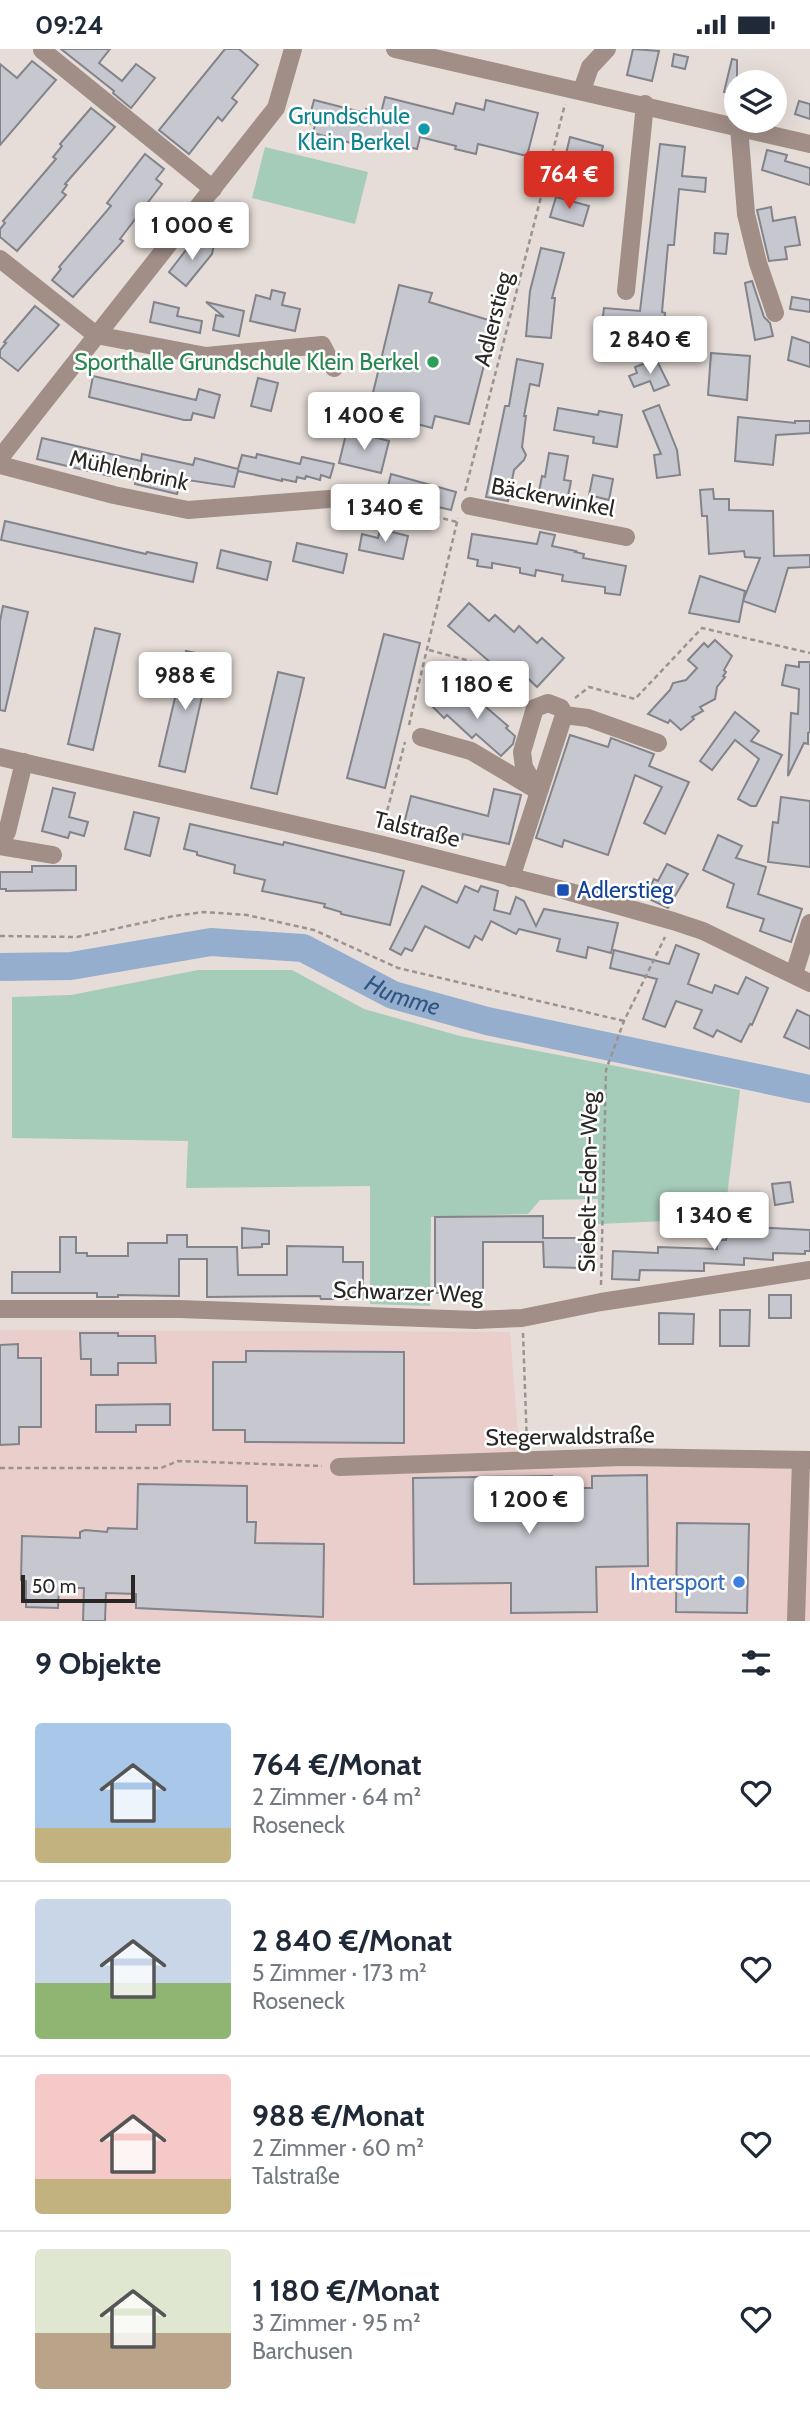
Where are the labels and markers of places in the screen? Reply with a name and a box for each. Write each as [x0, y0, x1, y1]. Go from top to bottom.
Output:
place label: Grundschule Klein Berkel [288, 102, 411, 156]
marker: Grundschule Klein Berkel [416, 121, 432, 137]
pin: 764 € [520, 151, 618, 211]
pin: 1 000 € [127, 203, 257, 262]
pin: 2 840 € [585, 317, 715, 376]
place label: Sporthalle Grundschule Klein Berkel [74, 348, 420, 376]
marker: Sporthalle Grundschule Klein Berkel [425, 354, 441, 370]
pin: 1 400 € [299, 393, 429, 452]
pin: 1 340 € [320, 484, 450, 544]
pin: 988 € [136, 653, 234, 712]
pin: 1 180 € [412, 661, 542, 721]
place label: Adlerstieg [577, 876, 674, 904]
marker: Adlerstieg [555, 882, 571, 898]
pin: 1 340 € [649, 1193, 779, 1252]
pin: 1 200 € [464, 1477, 594, 1536]
place label: Intersport [630, 1568, 725, 1596]
marker: Intersport [731, 1574, 747, 1590]

